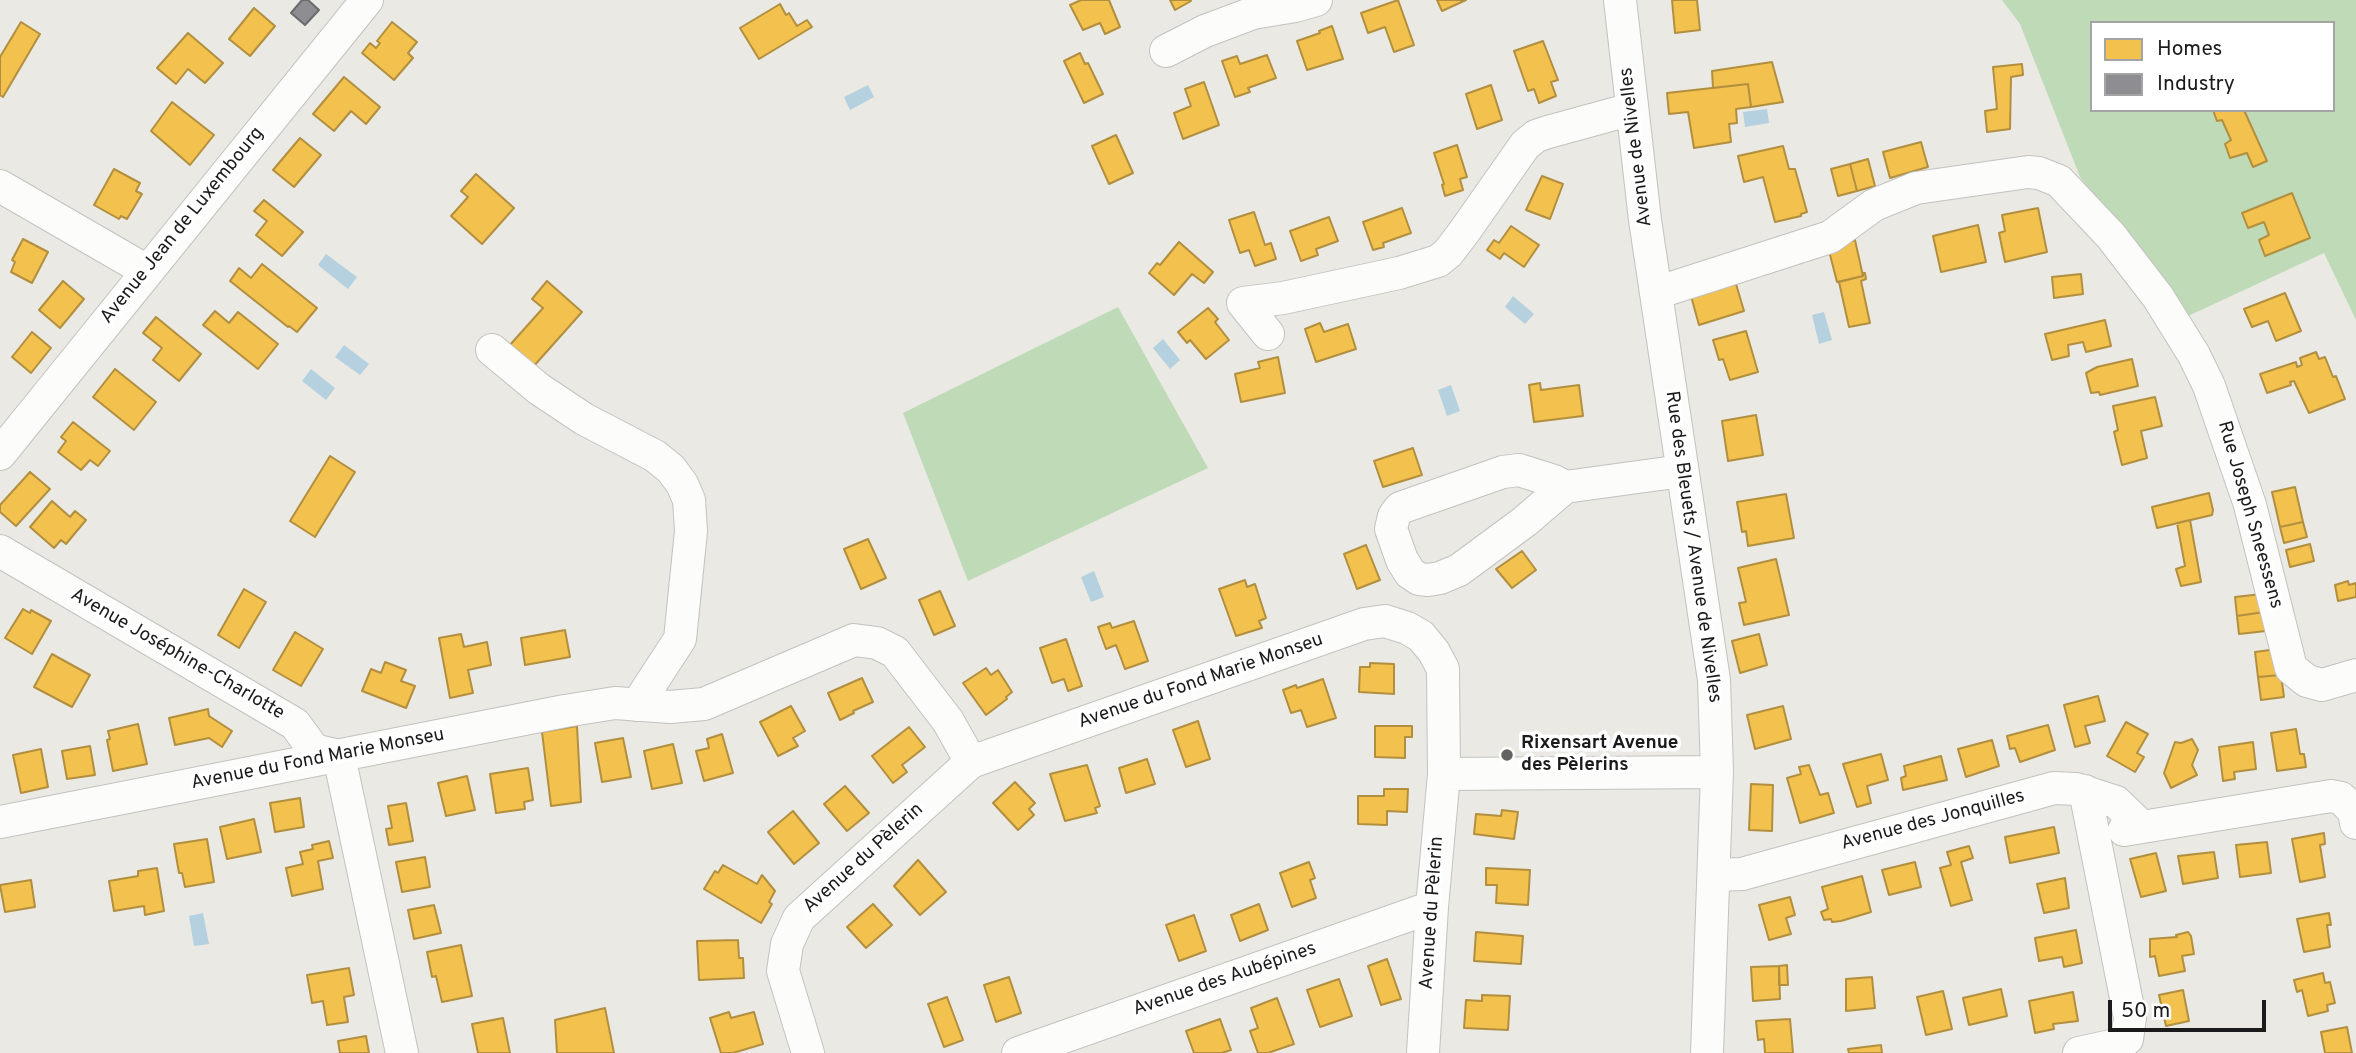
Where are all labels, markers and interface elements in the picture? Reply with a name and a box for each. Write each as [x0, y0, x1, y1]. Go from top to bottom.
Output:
legend [2090, 21, 2335, 112]
text: Homes [2157, 36, 2222, 63]
street label: Avenue de Nivelles [1616, 66, 1658, 228]
text: Industry [2157, 71, 2235, 98]
street label: Avenue Jean de Luxembourg [97, 123, 269, 329]
street label: Rue des Bleuets / Avenue de Nivelles [1659, 390, 1725, 704]
street label: Rue Joseph Sneessens [2211, 419, 2287, 611]
street label: Avenue Joséphine-Charlotte [66, 584, 288, 726]
street label: Avenue du Fond Marie Monseu [1076, 629, 1326, 735]
street label: Avenue du Fond Marie Monseu [189, 724, 447, 796]
place label: Rixensart Avenue des Pèlerins [1521, 733, 1678, 777]
marker: Rixensart Avenue des Pèlerins [1499, 747, 1515, 763]
street label: Avenue des Jonquilles [1839, 786, 2027, 856]
street label: Avenue du Pèlerin [799, 799, 929, 919]
street label: Avenue du Pèlerin [1416, 836, 1450, 990]
street label: Avenue des Aubépines [1130, 938, 1320, 1022]
scale bar [2111, 986, 2268, 1030]
text: 50 m [2121, 998, 2170, 1025]

